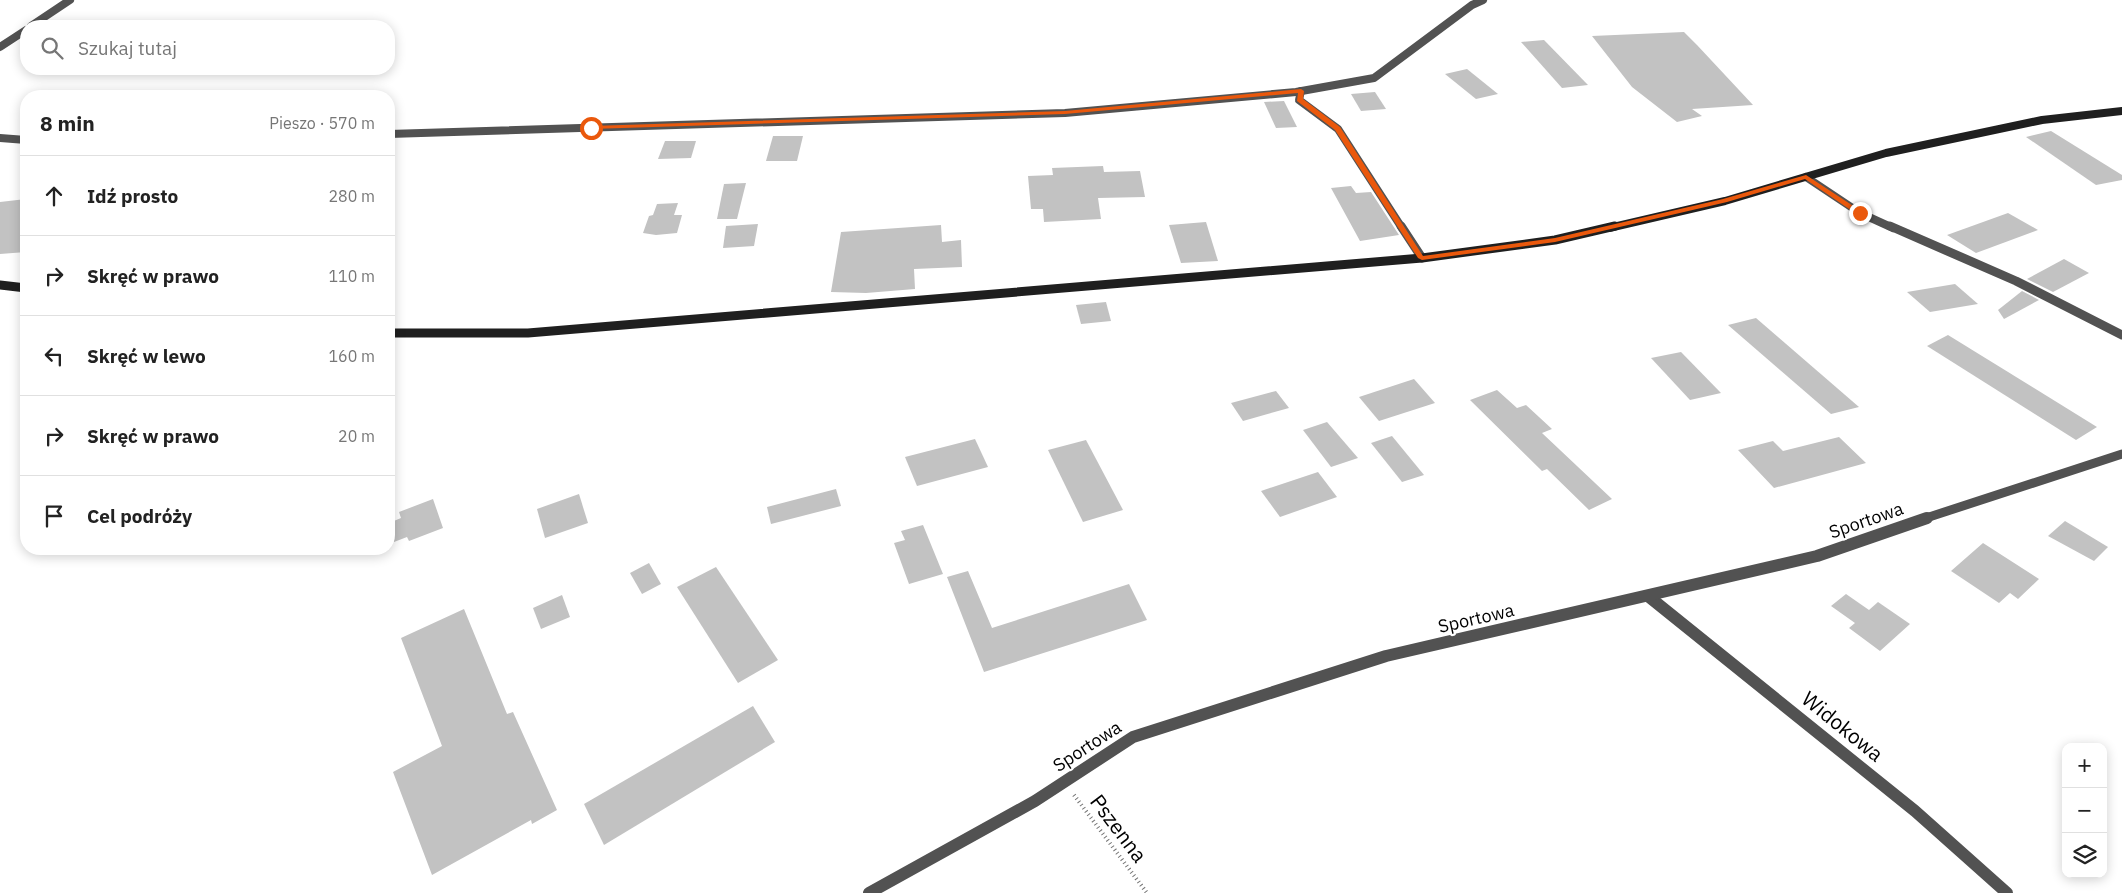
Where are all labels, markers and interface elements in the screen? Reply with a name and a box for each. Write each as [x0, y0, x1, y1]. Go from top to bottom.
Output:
search box [20, 20, 395, 75]
icon: search [38, 34, 66, 62]
text: Szukaj tutaj [78, 36, 177, 60]
text: 8 min [40, 109, 95, 137]
text: Pieszo · 570 m [269, 113, 375, 133]
route start [580, 117, 603, 140]
icon: ahead [40, 182, 68, 210]
text: Idź prosto [87, 184, 178, 208]
text: 280 m [328, 186, 375, 206]
route end [1849, 202, 1872, 225]
icon: right [40, 262, 68, 290]
text: Skręć w prawo [87, 264, 219, 288]
text: 110 m [328, 266, 375, 286]
icon: left [40, 342, 68, 370]
text: Skręć w lewo [87, 344, 206, 368]
text: 160 m [328, 346, 375, 366]
icon: right [40, 422, 68, 450]
text: Skręć w prawo [87, 424, 219, 448]
text: 20 m [338, 426, 375, 446]
street label: Sportowa [1826, 496, 1907, 543]
icon: arrive [40, 502, 68, 530]
text: Cel podróży [87, 504, 192, 528]
street label: Sportowa [1436, 598, 1517, 638]
street label: Widokowa [1796, 684, 1890, 768]
street label: Sportowa [1048, 715, 1126, 777]
map controls [2062, 743, 2107, 878]
button: + [2062, 743, 2107, 788]
street label: Pszenna [1084, 788, 1154, 868]
button: − [2062, 788, 2107, 833]
button: layers [2062, 833, 2107, 878]

